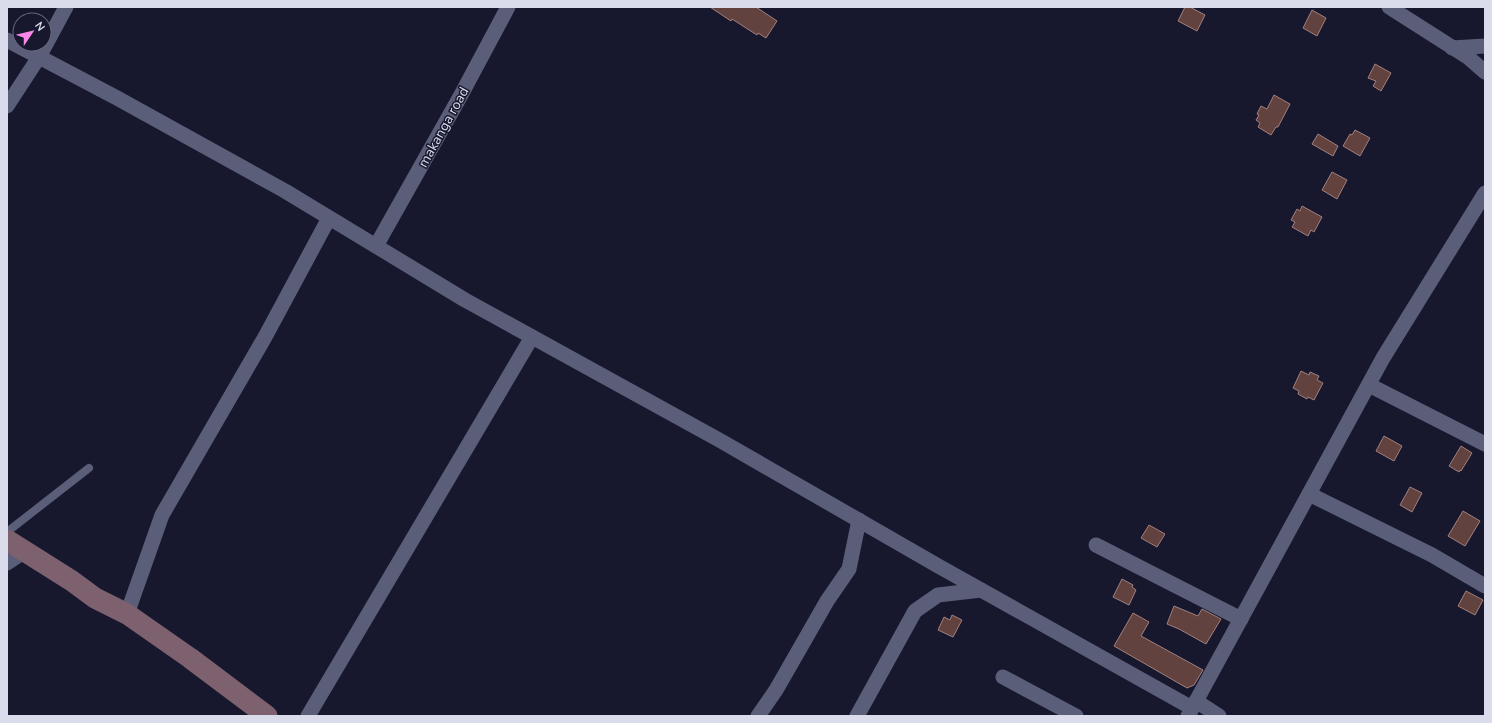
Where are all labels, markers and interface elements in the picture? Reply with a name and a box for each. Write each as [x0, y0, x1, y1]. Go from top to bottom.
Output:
north arrow [12, 12, 52, 52]
text: N [31, 19, 48, 34]
street label: makanga road [414, 84, 473, 171]

